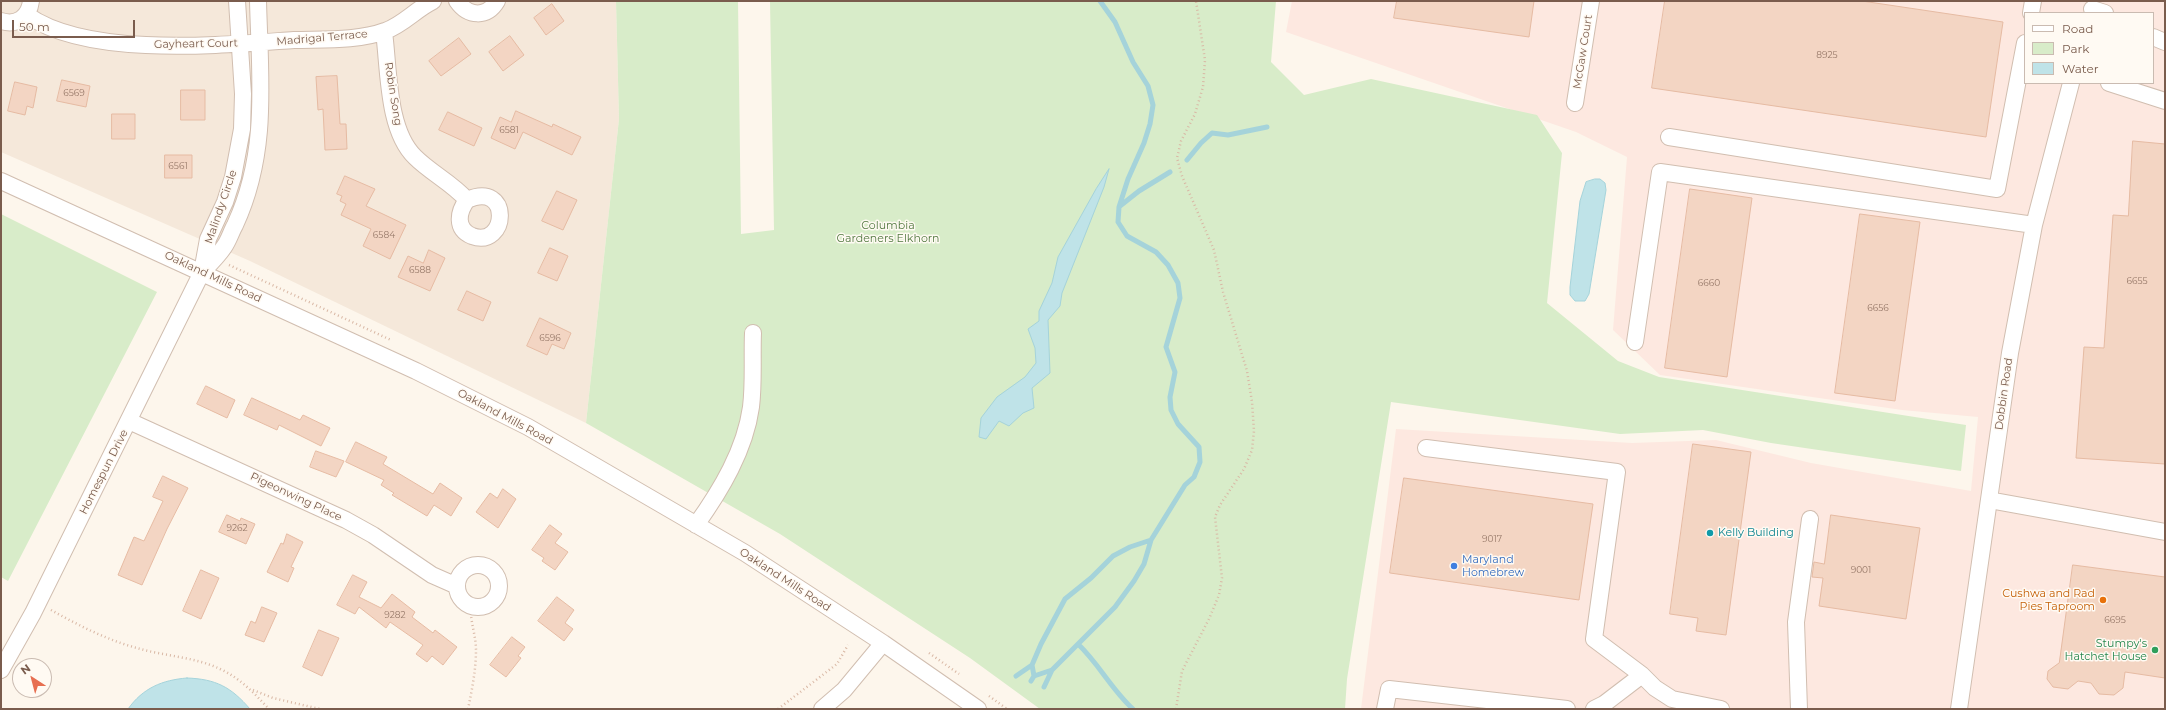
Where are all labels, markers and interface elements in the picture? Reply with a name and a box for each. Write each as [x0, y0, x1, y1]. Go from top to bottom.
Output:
scale bar [14, 12, 137, 38]
legend [2024, 12, 2154, 84]
street label: McGaw Court [1571, 14, 1595, 90]
text: 50 m [19, 19, 50, 34]
text: Road [2062, 21, 2093, 36]
street label: Madrigal Terrace [276, 27, 368, 49]
street label: Gayheart Court [154, 37, 238, 51]
text: Park [2062, 41, 2089, 56]
house number: 8925 [1816, 50, 1838, 60]
street label: Robin Song [381, 61, 405, 127]
text: Water [2062, 61, 2098, 76]
house number: 6569 [63, 88, 85, 98]
house number: 6581 [499, 125, 519, 135]
house number: 6561 [168, 161, 188, 171]
street label: Malindy Circle [202, 168, 240, 246]
park label: Columbia Gardeners Elkhorn [836, 219, 940, 245]
house number: 6584 [373, 230, 395, 240]
street label: Oakland Mills Road [162, 249, 264, 305]
house number: 6588 [409, 265, 431, 275]
house number: 6655 [2126, 276, 2148, 286]
house number: 6660 [1698, 278, 1720, 288]
house number: 6656 [1867, 303, 1889, 313]
house number: 6596 [539, 333, 561, 343]
street label: Dobbin Road [1992, 357, 2016, 431]
street label: Oakland Mills Road [455, 386, 555, 448]
street label: Homespun Drive [77, 427, 131, 517]
street label: Pigeonwing Place [248, 470, 344, 524]
house number: 9262 [226, 523, 248, 533]
place label: Kelly Building [1718, 526, 1794, 540]
marker: Kelly Building [1705, 528, 1715, 538]
house number: 9017 [1482, 534, 1502, 544]
street label: Oakland Mills Road [737, 546, 833, 614]
place label: Maryland Homebrew [1462, 553, 1524, 579]
marker: Maryland Homebrew [1449, 561, 1459, 571]
house number: 9001 [1851, 565, 1871, 575]
place label: Cushwa and Rad Pies Taproom [2002, 587, 2095, 613]
marker: Cushwa and Rad Pies Taproom [2098, 595, 2108, 605]
house number: 9282 [384, 610, 406, 620]
house number: 6695 [2104, 615, 2126, 625]
place label: Stumpy's Hatchet House [2065, 637, 2147, 663]
marker: Stumpy's Hatchet House [2150, 645, 2160, 655]
north arrow [12, 658, 52, 698]
text: N [18, 661, 33, 677]

